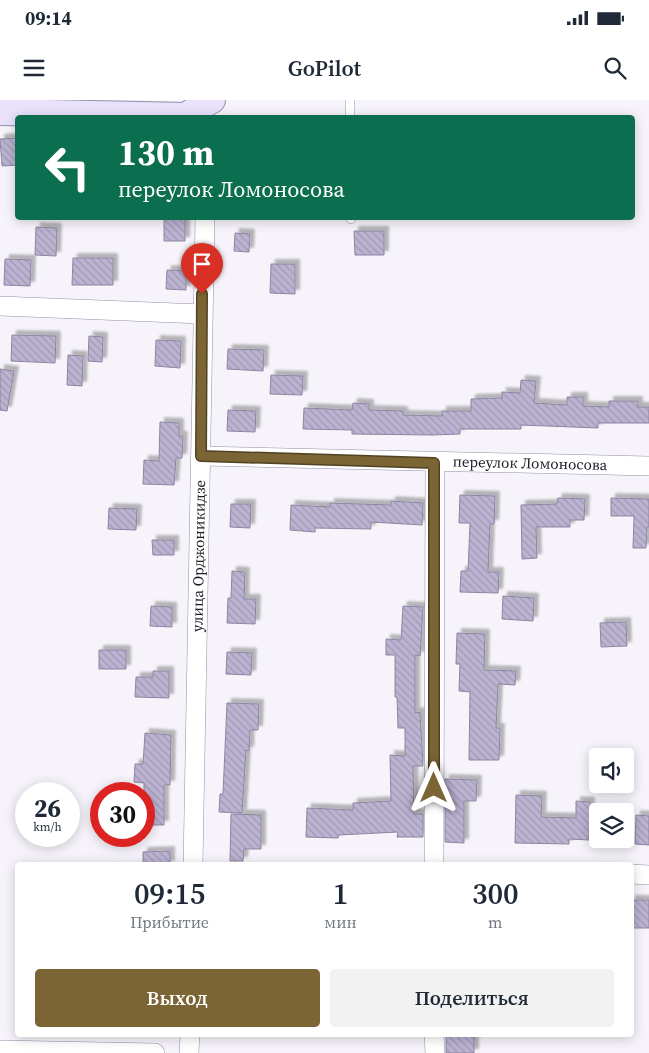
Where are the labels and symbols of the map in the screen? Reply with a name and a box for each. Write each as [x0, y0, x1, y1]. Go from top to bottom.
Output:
pin [181, 243, 223, 294]
street label: переулок Ломоносова [452, 451, 608, 475]
street label: улица Орджоникидзе [186, 479, 210, 632]
position arrow [407, 761, 459, 813]
speed limit sign: 30 [90, 782, 155, 847]

